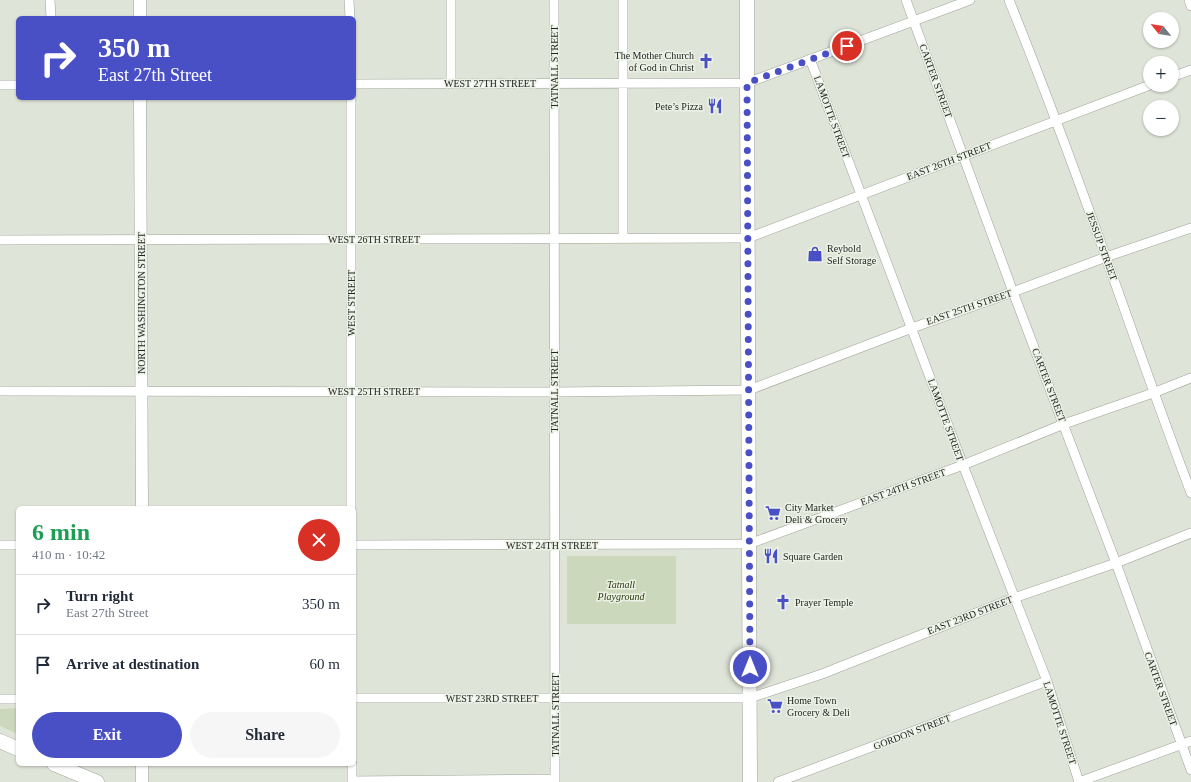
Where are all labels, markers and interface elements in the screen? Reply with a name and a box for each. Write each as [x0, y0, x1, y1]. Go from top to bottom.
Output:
north arrow [1143, 12, 1179, 48]
map controls [1143, 12, 1179, 136]
street label: TATNALL STREET [549, 26, 560, 108]
pin [830, 29, 864, 63]
icon: right [32, 32, 84, 84]
text: 350 m [98, 32, 170, 63]
icon: arrive [836, 35, 858, 57]
street label: CARTER STREET [917, 42, 955, 120]
place label: The Mother Church of God in Christ [615, 50, 694, 73]
church icon: The Mother Church of God in Christ [697, 52, 715, 70]
button: + [1143, 56, 1179, 92]
text: East 27th Street [98, 65, 212, 85]
street label: LAMOTTE STREET [812, 74, 852, 160]
street label: WEST 27TH STREET [444, 78, 536, 89]
restaurant icon: Pete’s Pizza [706, 97, 724, 115]
button: − [1143, 100, 1179, 136]
place label: Pete’s Pizza [655, 101, 704, 112]
street label: EAST 26TH STREET [905, 140, 993, 182]
street label: JESSUP STREET [1084, 210, 1120, 282]
street label: NORTH WASHINGTON STREET [136, 232, 147, 374]
street label: WEST 26TH STREET [328, 234, 420, 245]
place label: Reybold Self Storage [827, 243, 877, 266]
shop icon: Reybold Self Storage [806, 245, 824, 263]
street label: WEST STREET [346, 270, 357, 336]
street label: EAST 25TH STREET [925, 287, 1013, 327]
street label: CARTER STREET [1030, 347, 1068, 423]
street label: TATNALL STREET [549, 350, 560, 432]
street label: LAMOTTE STREET [926, 377, 966, 463]
street label: WEST 25TH STREET [328, 386, 420, 397]
street label: EAST 24TH STREET [859, 466, 947, 508]
place label: City Market Deli & Grocery [785, 502, 848, 525]
supermarket icon: City Market Deli & Grocery [764, 504, 782, 522]
text: 6 min [32, 519, 90, 545]
button: close [298, 519, 340, 561]
street label: WEST 24TH STREET [506, 540, 598, 551]
text: 410 m · 10:42 [32, 547, 105, 562]
restaurant icon: Square Garden [762, 547, 780, 565]
place label: Square Garden [783, 551, 843, 562]
park label: Tatnall Playground [597, 579, 645, 602]
text: Turn right [66, 588, 133, 604]
church icon: Prayer Temple [774, 593, 792, 611]
icon: right [32, 594, 54, 616]
street label: EAST 23RD STREET [926, 594, 1014, 636]
text: 350 m [302, 596, 340, 612]
place label: Prayer Temple [795, 597, 854, 608]
text: East 27th Street [66, 605, 148, 620]
position arrow [729, 646, 771, 688]
street label: CARTER STREET [1142, 650, 1180, 728]
icon: arrive [32, 654, 54, 676]
text: Arrive at destination [66, 656, 199, 672]
text: 60 m [310, 656, 340, 672]
street label: TATNALL STREET [550, 674, 561, 756]
street label: LAMOTTE STREET [1041, 680, 1079, 766]
street label: WEST 23RD STREET [446, 693, 538, 704]
place label: Home Town Grocery & Deli [787, 695, 850, 718]
supermarket icon: Home Town Grocery & Deli [766, 697, 784, 715]
button: Exit [32, 712, 182, 758]
button: Share [190, 712, 340, 758]
street label: GORDON STREET [872, 712, 952, 752]

